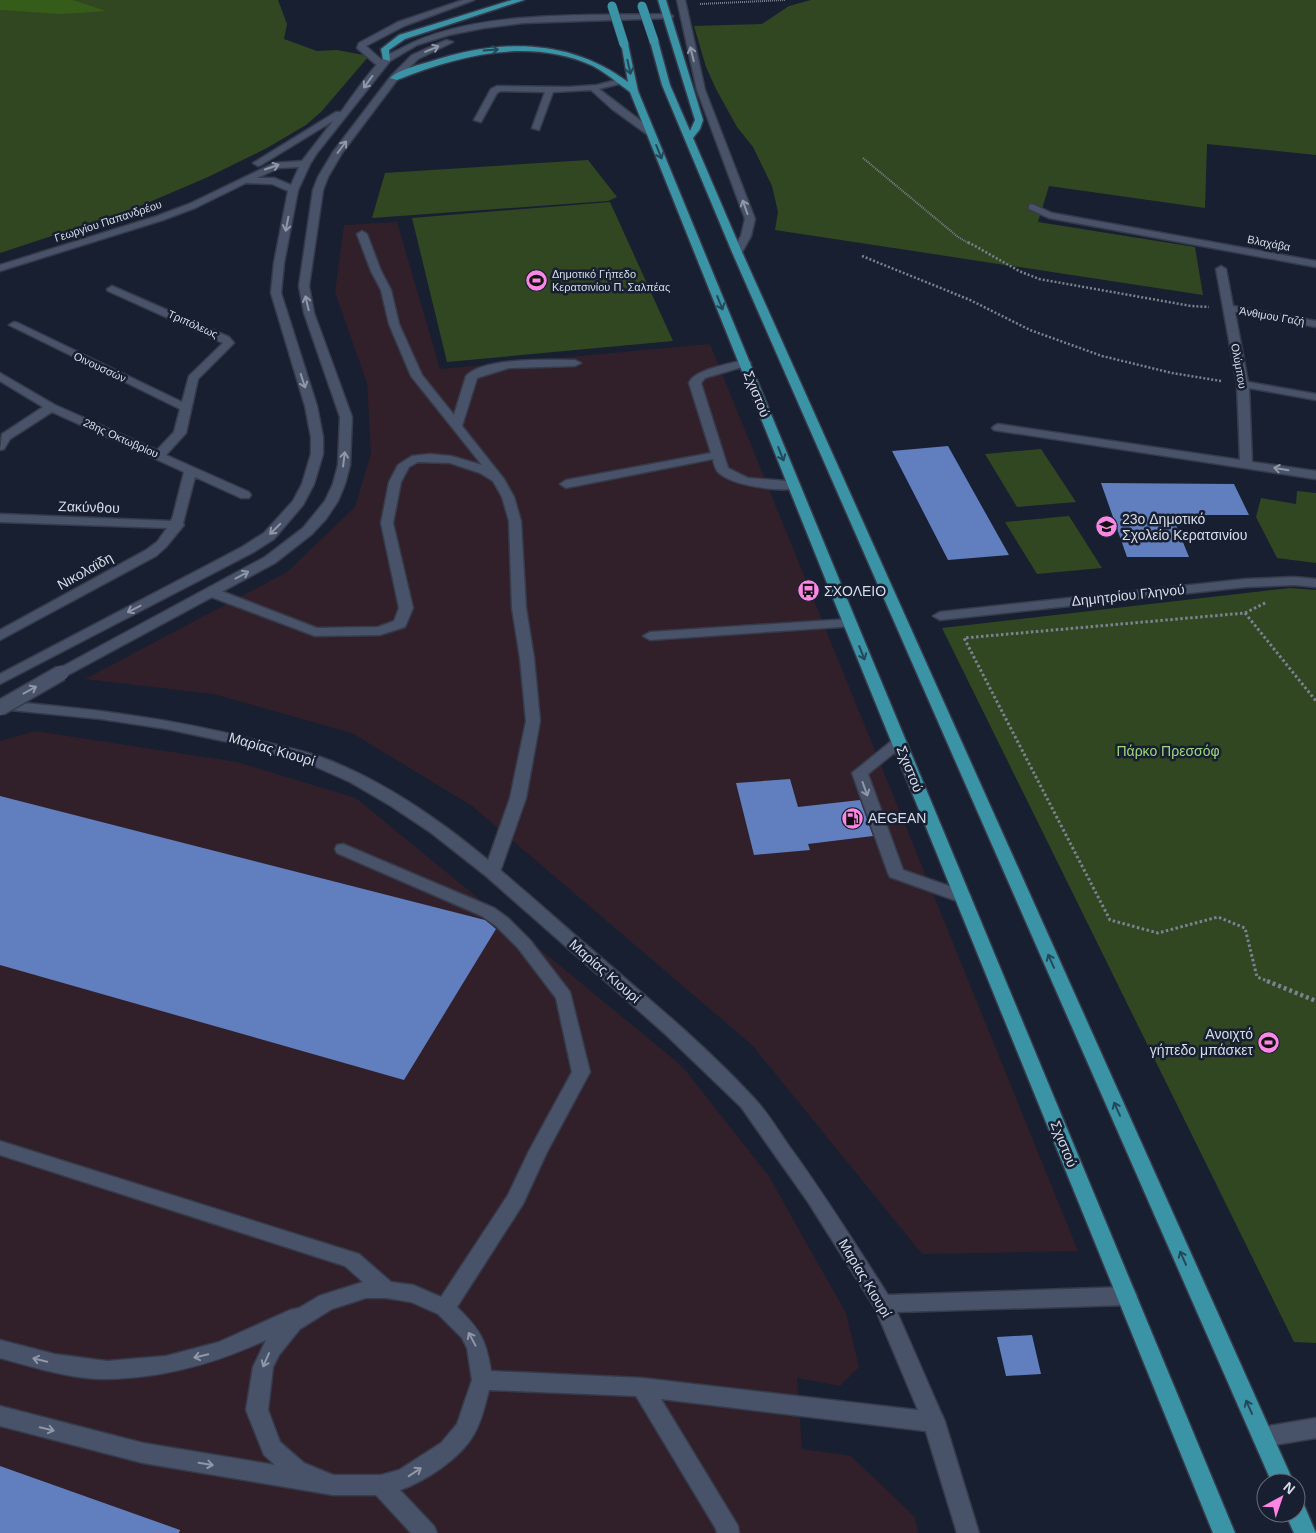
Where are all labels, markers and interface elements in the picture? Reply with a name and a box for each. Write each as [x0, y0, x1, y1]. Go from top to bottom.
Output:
one-way arrow [424, 43, 439, 53]
one-way arrow [483, 46, 499, 55]
one-way arrow [687, 46, 696, 62]
one-way arrow [625, 59, 634, 75]
one-way arrow [363, 75, 373, 89]
one-way arrow [337, 140, 347, 154]
one-way arrow [655, 144, 664, 160]
one-way arrow [264, 162, 280, 172]
street label: Γεωργίου Παπανδρέου [53, 198, 163, 244]
one-way arrow [740, 200, 749, 215]
one-way arrow [281, 215, 291, 231]
street label: Βλαχάβα [1246, 233, 1292, 253]
sports icon: Δημοτικό Γήπεδο Κερατσινίου Π. Σαλπέας [524, 268, 548, 292]
place label: Δημοτικό Γήπεδο Κερατσινίου Π. Σαλπέας [552, 268, 670, 293]
one-way arrow [716, 295, 726, 310]
one-way arrow [302, 296, 311, 312]
street label: Άνθιμου Γαζή [1238, 304, 1306, 328]
street label: Τριπόλεως [166, 308, 220, 340]
street label: Ολύμπου [1229, 342, 1249, 390]
street label: Οινουσσών [72, 350, 128, 385]
street label: Σχιστού [740, 369, 774, 419]
one-way arrow [299, 373, 308, 389]
street label: 28ης Οκτωβρίου [82, 416, 160, 460]
one-way arrow [778, 446, 787, 461]
one-way arrow [339, 451, 349, 467]
one-way arrow [1274, 464, 1290, 474]
street label: Ζακύνθου [58, 498, 120, 516]
place label: 23o Δημοτικό Σχολείο Κερατσινίου [1122, 511, 1247, 543]
school or university icon: 23o Δημοτικό Σχολείο Κερατσινίου [1094, 515, 1118, 539]
one-way arrow [269, 523, 281, 536]
street label: Νικολαϊδη [54, 549, 116, 593]
one-way arrow [234, 570, 249, 579]
bus stop icon: ΣΧΟΛΕΙΟ [796, 579, 820, 603]
street label: Δημητρίου Γληνού [1071, 581, 1185, 609]
place label: ΣΧΟΛΕΙΟ [824, 583, 886, 599]
one-way arrow [127, 605, 142, 614]
one-way arrow [858, 645, 868, 660]
one-way arrow [22, 685, 37, 694]
street label: Μαρίας Κιουρί [227, 729, 317, 769]
park label: Πάρκο Πρεσσόφ [1116, 743, 1220, 759]
street label: Σχιστού [893, 744, 927, 794]
one-way arrow [861, 780, 871, 796]
fuel station icon: AEGEAN [840, 806, 864, 830]
place label: AEGEAN [868, 810, 926, 826]
street label: Μαρίας Κιουρί [566, 936, 644, 1006]
one-way arrow [1046, 954, 1056, 969]
place label: Ανοιχτό γήπεδο μπάσκετ [1150, 1026, 1253, 1058]
sports icon: Ανοιχτό γήπεδο μπάσκετ [1257, 1030, 1281, 1054]
one-way arrow [1112, 1102, 1122, 1117]
street label: Σχιστού [1047, 1119, 1081, 1169]
street label: Μαρίας Κιουρί [835, 1236, 895, 1320]
one-way arrow [1178, 1251, 1187, 1266]
one-way arrow [467, 1331, 477, 1346]
one-way arrow [193, 1352, 209, 1361]
one-way arrow [261, 1352, 271, 1367]
one-way arrow [33, 1355, 49, 1364]
one-way arrow [1243, 1400, 1253, 1415]
one-way arrow [39, 1424, 55, 1434]
one-way arrow [197, 1459, 213, 1469]
one-way arrow [407, 1467, 421, 1477]
north arrow [1256, 1473, 1306, 1523]
text: N [1280, 1479, 1298, 1497]

